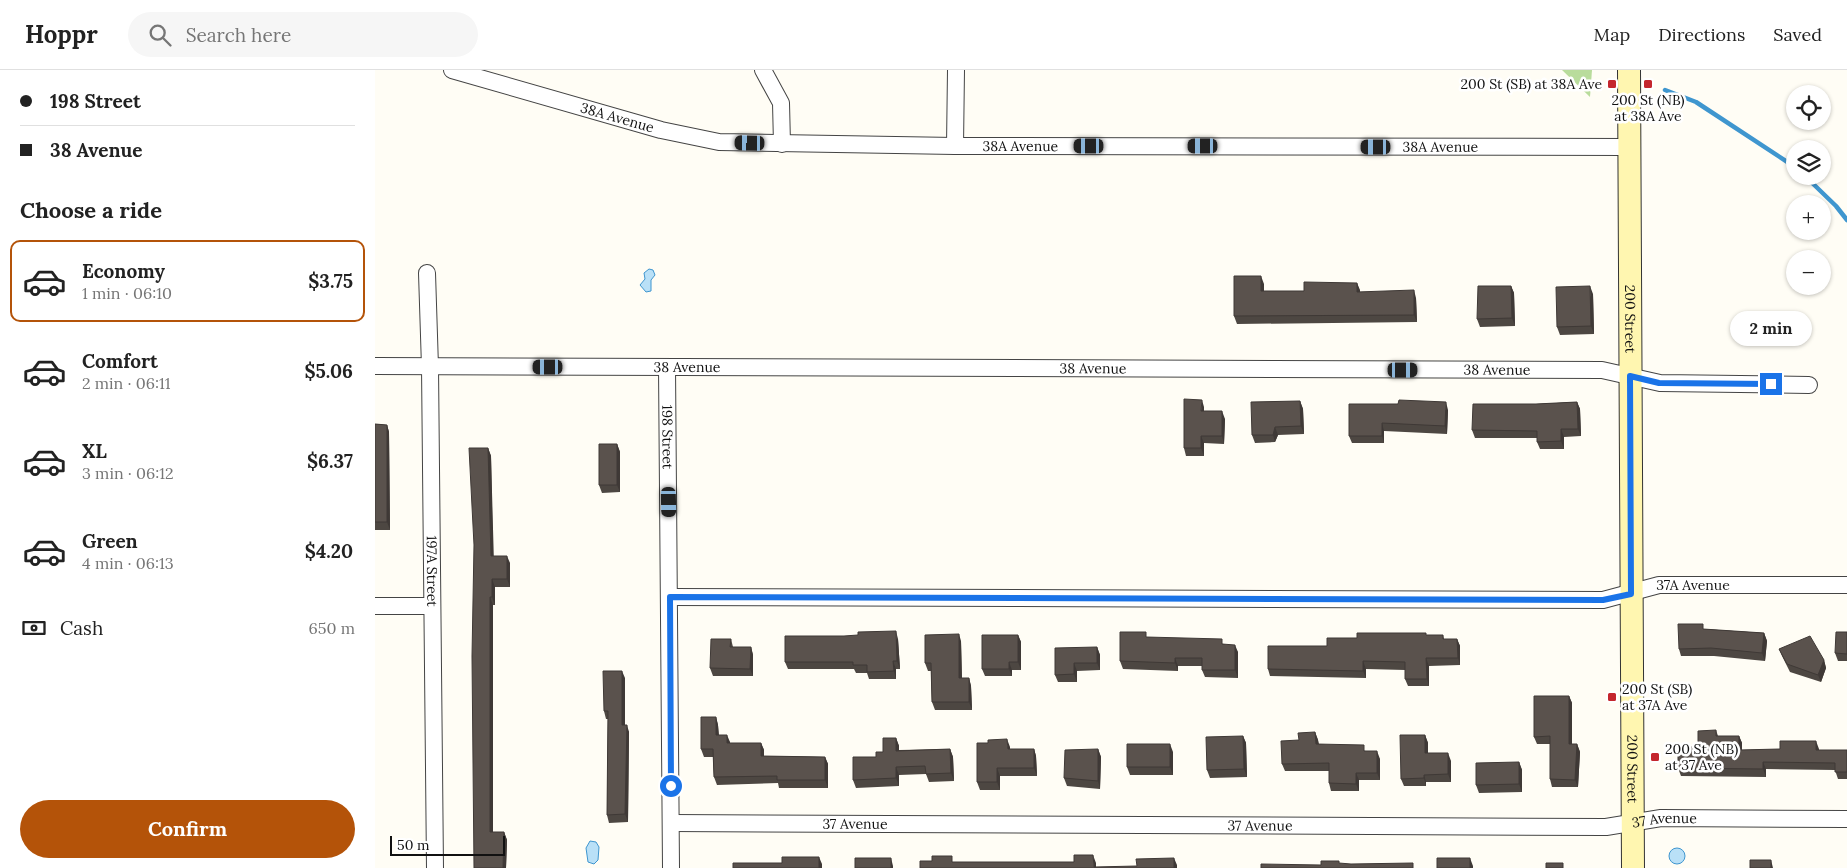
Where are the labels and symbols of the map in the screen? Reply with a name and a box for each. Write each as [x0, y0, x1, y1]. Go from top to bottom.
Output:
place label: 200 St (SB) at 38A Ave [1461, 75, 1602, 93]
marker: 200 St (SB) at 38A Ave [1606, 78, 1618, 90]
marker: 200 St (NB) at 38A Ave [1642, 78, 1654, 90]
place label: 200 St (NB) at 38A Ave [1611, 91, 1685, 125]
street label: 38A Avenue [578, 98, 657, 137]
car [734, 135, 765, 151]
street label: 38A Avenue [982, 137, 1059, 155]
street label: 38A Avenue [1402, 138, 1479, 156]
car [1074, 139, 1104, 154]
car [1188, 139, 1218, 154]
car [1361, 140, 1391, 155]
street label: 200 Street [1621, 285, 1639, 354]
callout: 2 min [1730, 312, 1812, 346]
street label: 38 Avenue [654, 358, 721, 376]
street label: 38 Avenue [1060, 359, 1127, 377]
car [533, 360, 563, 375]
street label: 38 Avenue [1464, 361, 1531, 379]
car [1388, 363, 1418, 378]
route end [1760, 373, 1782, 395]
street label: 198 Street [658, 405, 677, 470]
car [661, 487, 676, 517]
street label: 197A Street [423, 535, 441, 607]
street label: 37A Avenue [1656, 576, 1730, 594]
place label: 200 St (SB) at 37A Ave [1622, 680, 1692, 714]
marker: 200 St (SB) at 37A Ave [1606, 691, 1618, 703]
street label: 200 Street [1623, 735, 1642, 804]
place label: 200 St (NB) at 37 Ave [1665, 740, 1738, 774]
marker: 200 St (NB) at 37 Ave [1649, 751, 1661, 763]
route start [660, 775, 682, 797]
street label: 37 Avenue [1631, 809, 1697, 832]
street label: 37 Avenue [822, 815, 888, 833]
street label: 37 Avenue [1227, 816, 1293, 835]
scale bar [390, 833, 505, 856]

